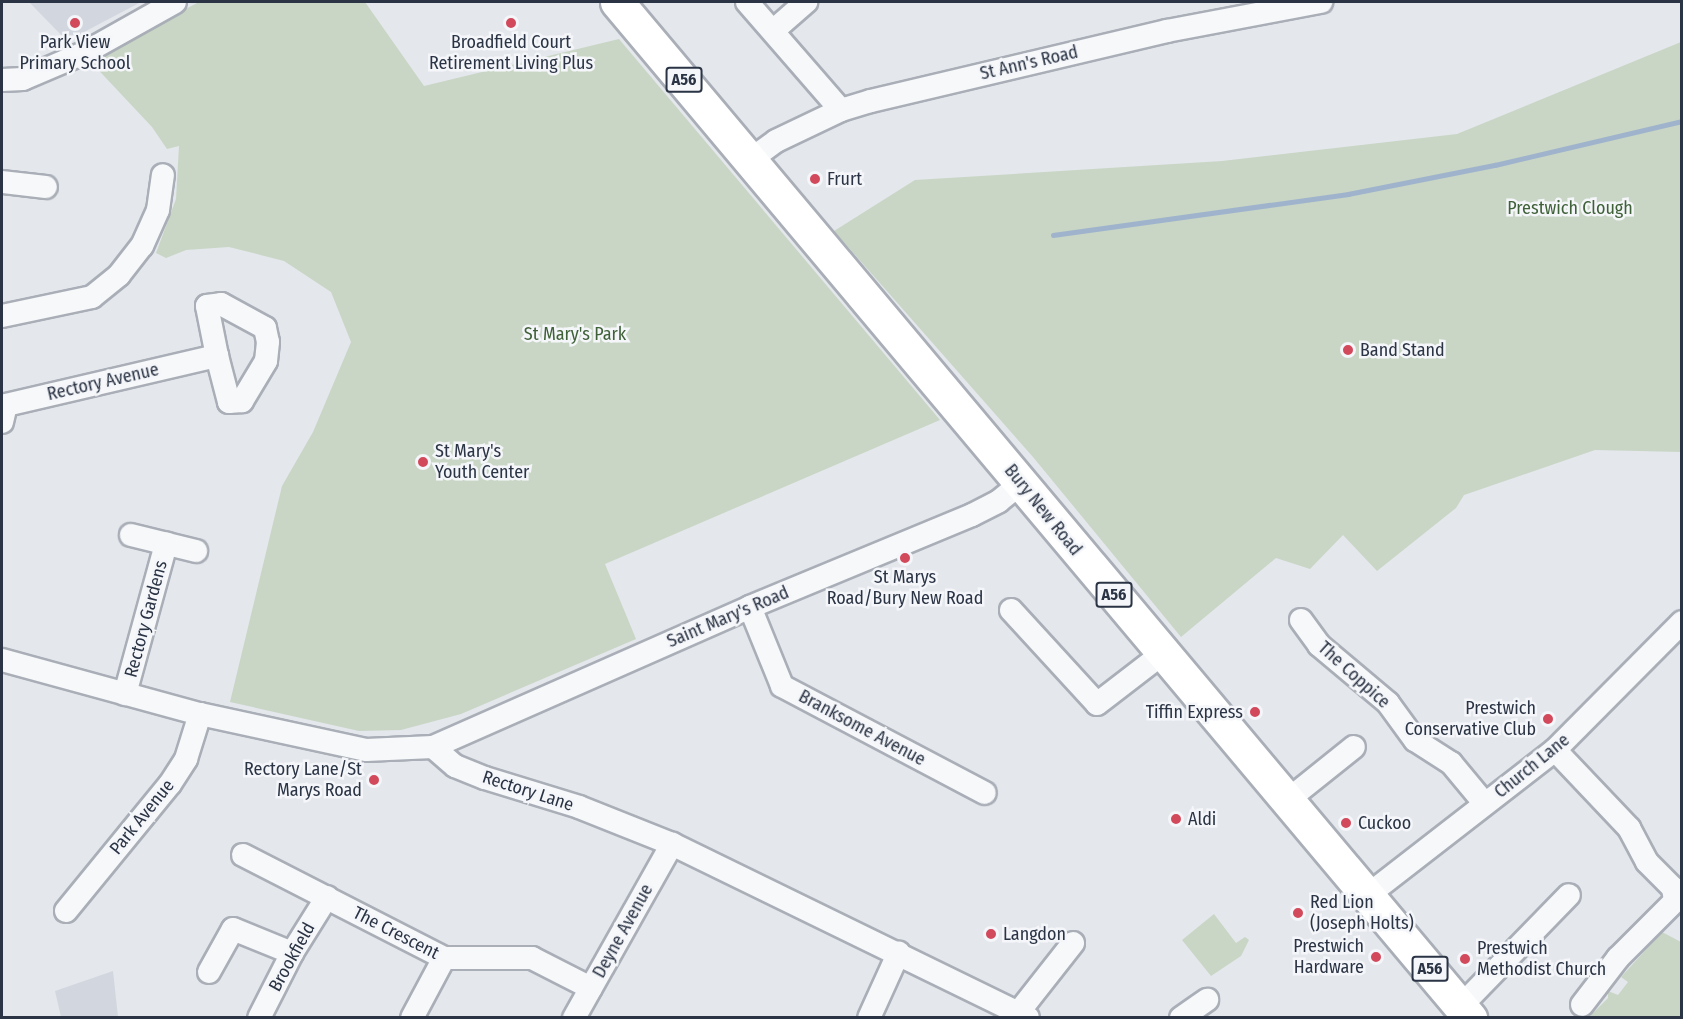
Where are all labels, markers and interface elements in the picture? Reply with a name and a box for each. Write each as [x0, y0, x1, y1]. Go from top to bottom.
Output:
marker: Park View Primary School [68, 16, 82, 30]
marker: Broadfield Court Retirement Living Plus [504, 16, 518, 30]
place label: Park View Primary School [20, 32, 130, 74]
place label: Broadfield Court Retirement Living Plus [429, 32, 593, 74]
street label: St Ann's Road [978, 41, 1080, 85]
road number: A56 [664, 67, 704, 93]
place label: Frurt [827, 168, 862, 190]
marker: Frurt [808, 172, 822, 186]
park label: Prestwich Clough [1507, 197, 1633, 219]
park label: St Mary's Park [524, 323, 626, 345]
place label: Band Stand [1360, 339, 1445, 361]
marker: Band Stand [1341, 343, 1355, 357]
street label: Rectory Avenue [45, 359, 161, 405]
place label: St Mary's Youth Center [435, 441, 529, 484]
marker: St Mary's Youth Center [416, 455, 430, 469]
street label: Bury New Road [1000, 460, 1086, 560]
marker: St Marys Road/Bury New Road [898, 551, 912, 565]
street label: Rectory Gardens [120, 558, 172, 680]
place label: St Marys Road/Bury New Road [827, 567, 983, 610]
street label: Saint Mary's Road [664, 582, 792, 652]
road number: A56 [1094, 582, 1134, 608]
street label: The Coppice [1314, 637, 1394, 713]
street label: Branksome Avenue [795, 686, 929, 770]
place label: Prestwich Conservative Club [1405, 698, 1536, 740]
place label: Tiffin Express [1146, 701, 1243, 723]
marker: Tiffin Express [1248, 705, 1262, 719]
marker: Prestwich Conservative Club [1541, 712, 1555, 726]
street label: Church Lane [1490, 729, 1574, 803]
place label: Rectory Lane/St Marys Road [244, 759, 362, 802]
street label: Rectory Lane [480, 766, 576, 816]
marker: Rectory Lane/St Marys Road [367, 773, 381, 787]
street label: Park Avenue [105, 775, 179, 859]
place label: Aldi [1188, 808, 1216, 830]
marker: Aldi [1169, 812, 1183, 826]
place label: Cuckoo [1358, 812, 1411, 834]
marker: Cuckoo [1339, 816, 1353, 830]
street label: Deyne Avenue [588, 880, 658, 982]
place label: Red Lion (Joseph Holts) [1310, 892, 1414, 934]
street label: The Crescent [349, 902, 443, 964]
marker: Red Lion (Joseph Holts) [1291, 906, 1305, 920]
street label: Brookfield [264, 919, 320, 995]
place label: Langdon [1003, 923, 1066, 945]
marker: Langdon [984, 927, 998, 941]
place label: Prestwich Hardware [1293, 936, 1364, 978]
place label: Prestwich Methodist Church [1477, 938, 1606, 980]
marker: Prestwich Hardware [1369, 950, 1383, 964]
marker: Prestwich Methodist Church [1458, 952, 1472, 966]
road number: A56 [1410, 956, 1450, 982]

